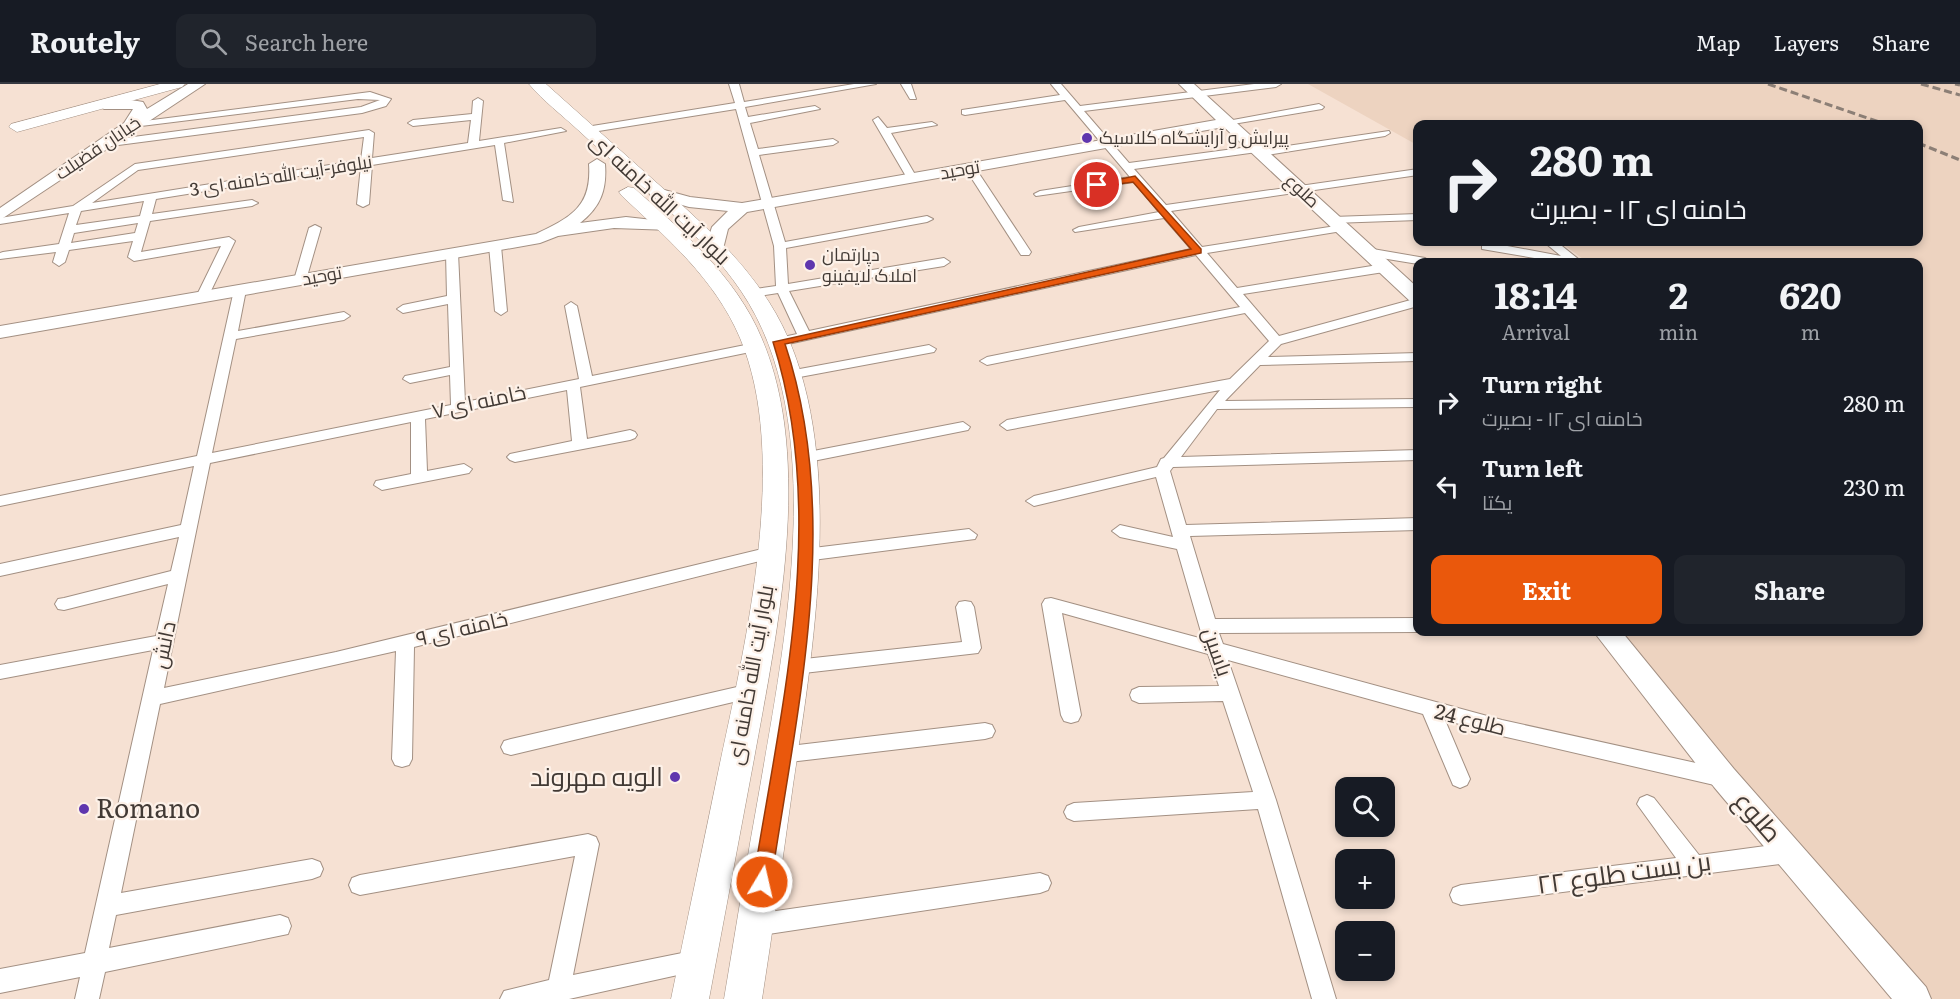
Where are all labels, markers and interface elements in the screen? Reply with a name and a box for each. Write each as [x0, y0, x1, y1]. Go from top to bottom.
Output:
search box [176, 14, 596, 68]
text: Routely [30, 20, 140, 62]
icon: search [197, 25, 230, 58]
text: Search here [245, 25, 368, 58]
text: Map [1696, 26, 1741, 57]
text: Layers [1774, 26, 1839, 57]
text: Share [1872, 26, 1930, 57]
street label: خیابان فضیلت [49, 108, 145, 185]
place label: پیرایش و آرایشگاه کلاسیک [1099, 123, 1289, 150]
street label: بلوار آیت الله خامنه ای [584, 124, 739, 271]
text: 280 m [1530, 127, 1653, 189]
marker: پیرایش و آرایشگاه کلاسیک [1080, 131, 1094, 145]
icon: right [1431, 144, 1509, 222]
street label: نیلوفر-آیت الله خامنه ای 3 [187, 147, 374, 202]
street label: توحید [938, 152, 982, 185]
pin [1071, 159, 1122, 210]
street label: طلوع [1279, 167, 1327, 213]
icon: arrive [1080, 168, 1113, 201]
text: خامنه ای ۱۲ - بصیرت [1530, 187, 1747, 227]
place label: دپارتمان املاک لایفینو [822, 240, 917, 288]
street label: توحید [300, 258, 344, 291]
marker: دپارتمان املاک لایفینو [803, 258, 817, 272]
text: 18:14 [1494, 267, 1577, 320]
text: 2 [1669, 267, 1688, 320]
text: 620 [1779, 267, 1842, 320]
text: Arrival [1502, 316, 1570, 346]
text: min [1659, 316, 1698, 346]
text: m [1801, 316, 1820, 346]
text: Turn right [1482, 367, 1602, 400]
street label: خامنه ای ۷ [428, 374, 528, 425]
icon: right [1431, 386, 1464, 419]
text: 280 m [1843, 386, 1905, 419]
text: خامنه ای ۱۲ - بصیرت [1482, 402, 1643, 432]
text: Turn left [1482, 451, 1583, 484]
icon: left [1431, 470, 1464, 503]
text: 230 m [1843, 470, 1905, 503]
text: یکتا [1482, 486, 1512, 516]
button: Exit [1431, 555, 1662, 624]
button: Share [1674, 555, 1905, 624]
street label: بلوار آیت الله خامنه ای [717, 582, 780, 767]
street label: خامنه ای ۹ [412, 601, 510, 652]
street label: دانش [141, 618, 182, 671]
street label: یاسین [1197, 622, 1242, 680]
street label: طلوع 24 [1432, 694, 1509, 742]
place label: الویه مهروند [530, 755, 663, 794]
marker: الویه مهروند [668, 770, 682, 784]
map controls [1335, 777, 1395, 981]
button: search [1335, 777, 1395, 837]
street label: طلوع [1727, 781, 1793, 850]
place label: Romano [96, 787, 200, 826]
marker: Romano [77, 802, 91, 816]
street label: بن بست طلوع ۲۲ [1534, 839, 1713, 902]
button: + [1335, 849, 1395, 909]
position arrow [730, 850, 794, 914]
button: − [1335, 921, 1395, 981]

